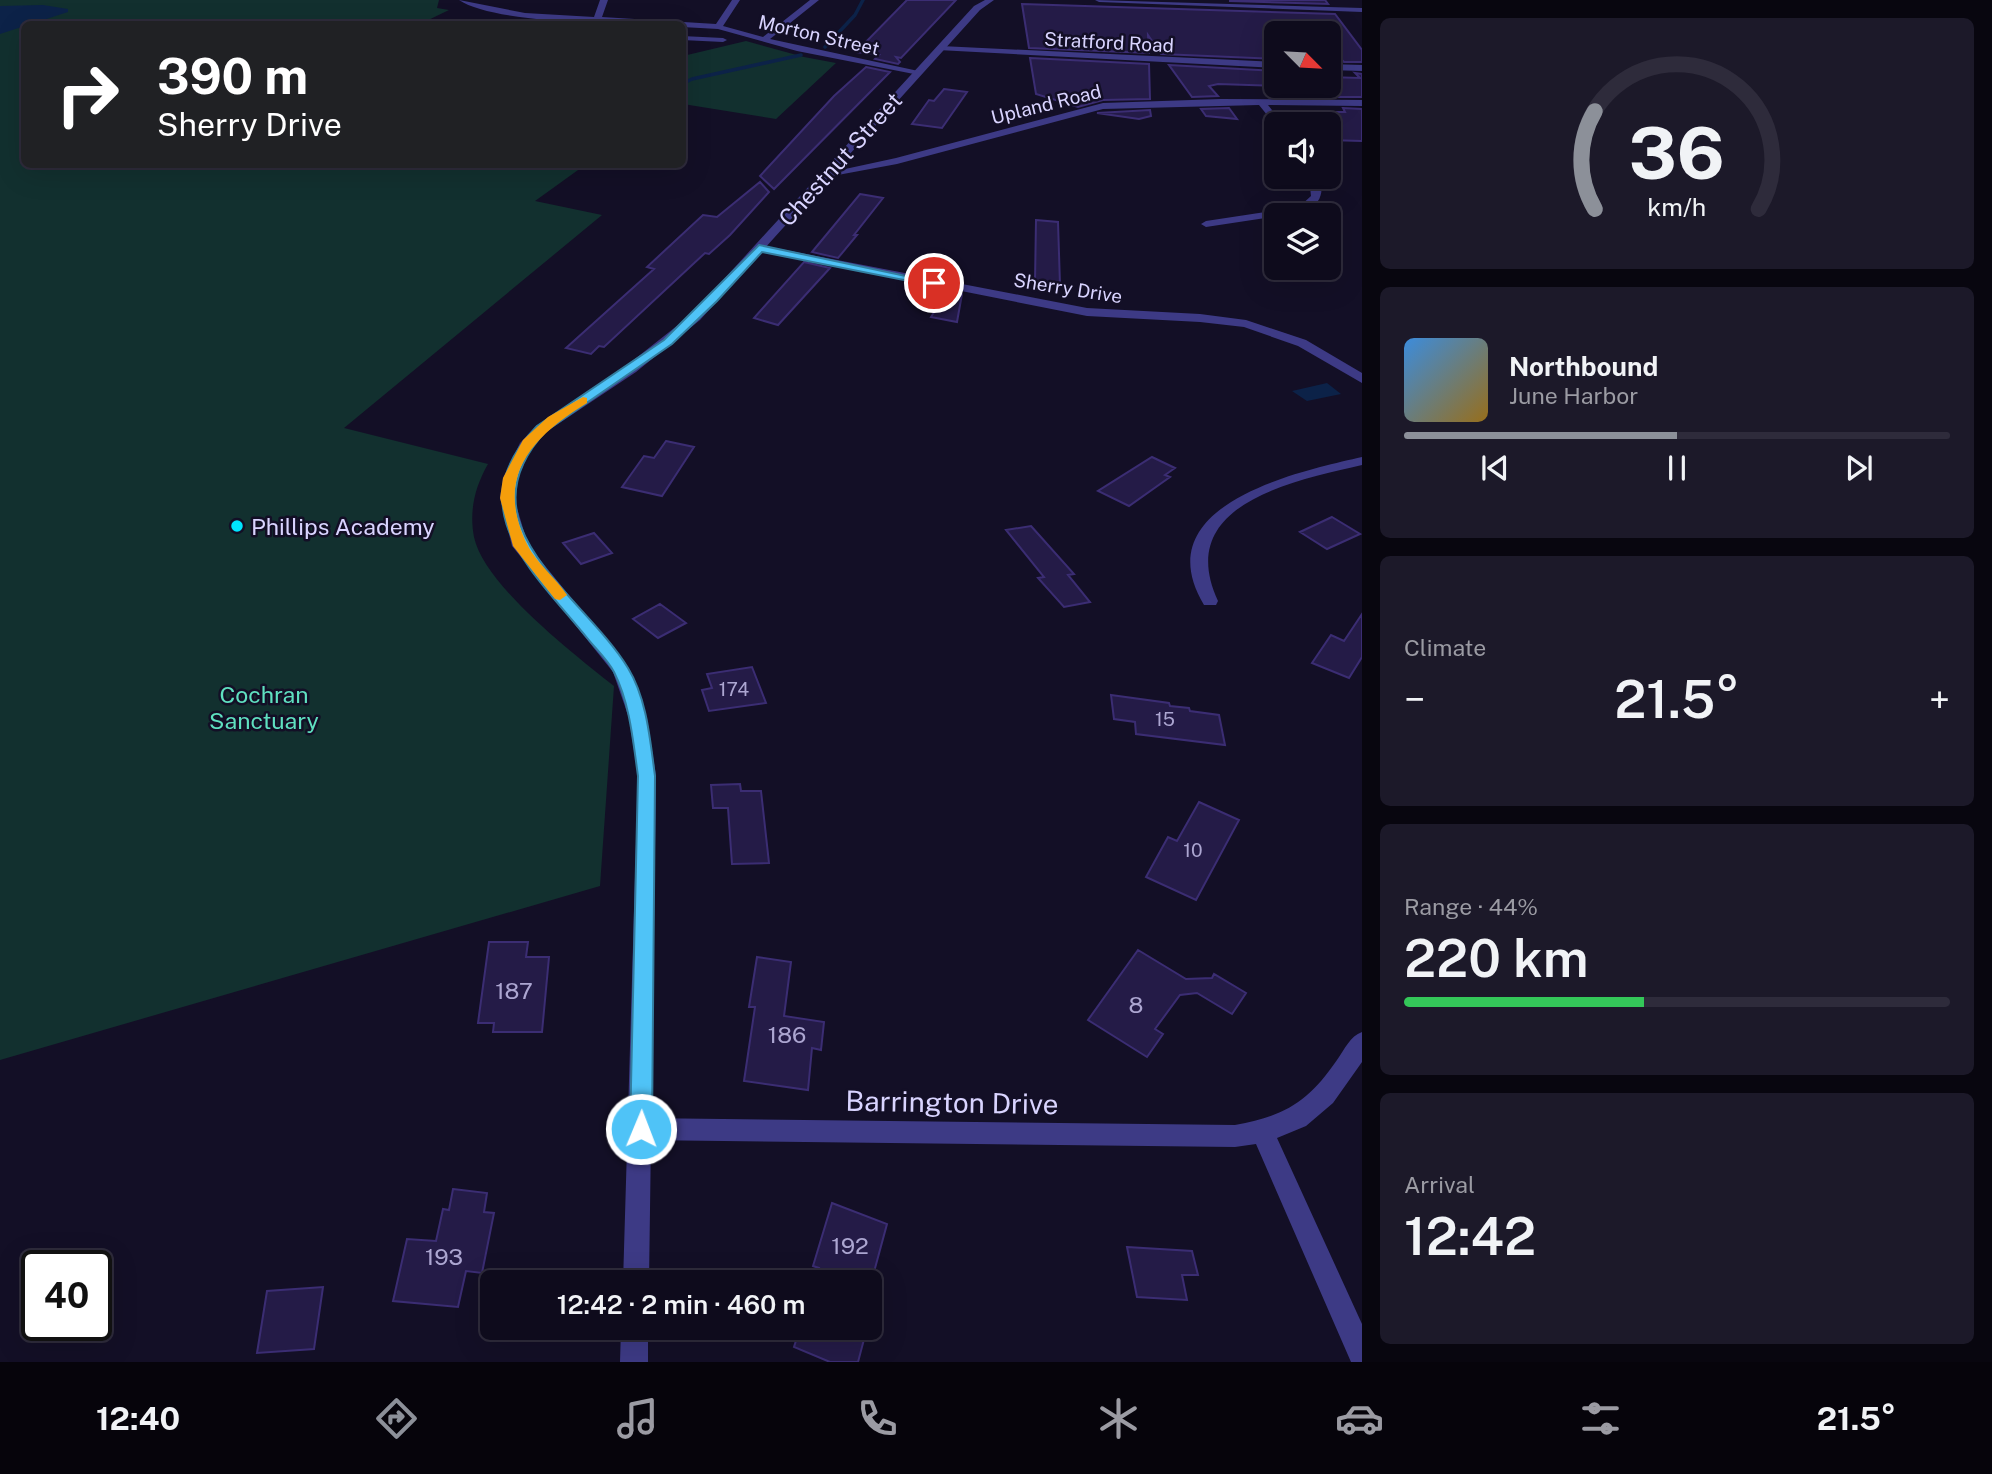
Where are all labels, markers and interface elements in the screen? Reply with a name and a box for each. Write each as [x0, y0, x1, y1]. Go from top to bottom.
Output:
street label: Morton Street [756, 10, 882, 60]
north arrow [1264, 21, 1340, 98]
map controls [1264, 21, 1341, 280]
street label: Stratford Road [1044, 28, 1174, 56]
text: 390 m [157, 47, 308, 105]
icon: right [42, 49, 133, 140]
street label: Upland Road [989, 80, 1103, 128]
street label: Chestnut Street [773, 87, 907, 231]
text: Sherry Drive [157, 106, 342, 143]
text: 36 [1629, 111, 1725, 196]
button: sound [1264, 112, 1341, 189]
text: km/h [1648, 192, 1706, 222]
button: layers [1264, 203, 1341, 280]
pin [904, 253, 964, 313]
icon: arrive [915, 264, 953, 302]
street label: Sherry Drive [1012, 269, 1124, 307]
text: Northbound [1509, 351, 1658, 382]
text: June Harbor [1509, 382, 1638, 409]
icon: previous [1476, 449, 1514, 487]
icon: pause [1658, 449, 1696, 487]
icon: next [1840, 449, 1878, 487]
place label: Phillips Academy [251, 513, 435, 540]
marker: Phillips Academy [229, 518, 245, 534]
text: Climate [1404, 634, 1486, 661]
text: 21.5° [1614, 669, 1740, 730]
text: − [1404, 677, 1425, 722]
text: + [1929, 677, 1950, 722]
house number: 174 [719, 678, 749, 700]
park label: Cochran Sanctuary [209, 681, 319, 734]
house number: 15 [1155, 708, 1175, 730]
house number: 10 [1183, 839, 1203, 861]
text: Range · 44% [1404, 893, 1538, 920]
text: 220 km [1404, 928, 1589, 989]
house number: 187 [495, 977, 533, 1004]
house number: 8 [1129, 991, 1143, 1018]
house number: 186 [768, 1021, 806, 1048]
street label: Barrington Drive [845, 1084, 1059, 1120]
position arrow [604, 1092, 678, 1166]
text: Arrival [1404, 1171, 1475, 1198]
text: 12:42 [1404, 1206, 1536, 1267]
house number: 192 [831, 1232, 869, 1259]
house number: 193 [425, 1243, 463, 1270]
speed limit sign: 40 [21, 1250, 112, 1341]
text: 12:42 · 2 min · 460 m [557, 1289, 805, 1320]
icon: directions [372, 1394, 421, 1443]
icon: music [613, 1394, 662, 1443]
icon: phone [853, 1394, 902, 1443]
icon: climate [1094, 1394, 1143, 1443]
icon: car [1335, 1394, 1384, 1443]
icon: filters [1576, 1394, 1625, 1443]
text: 12:40 [96, 1400, 180, 1437]
text: 21.5° [1817, 1400, 1896, 1437]

